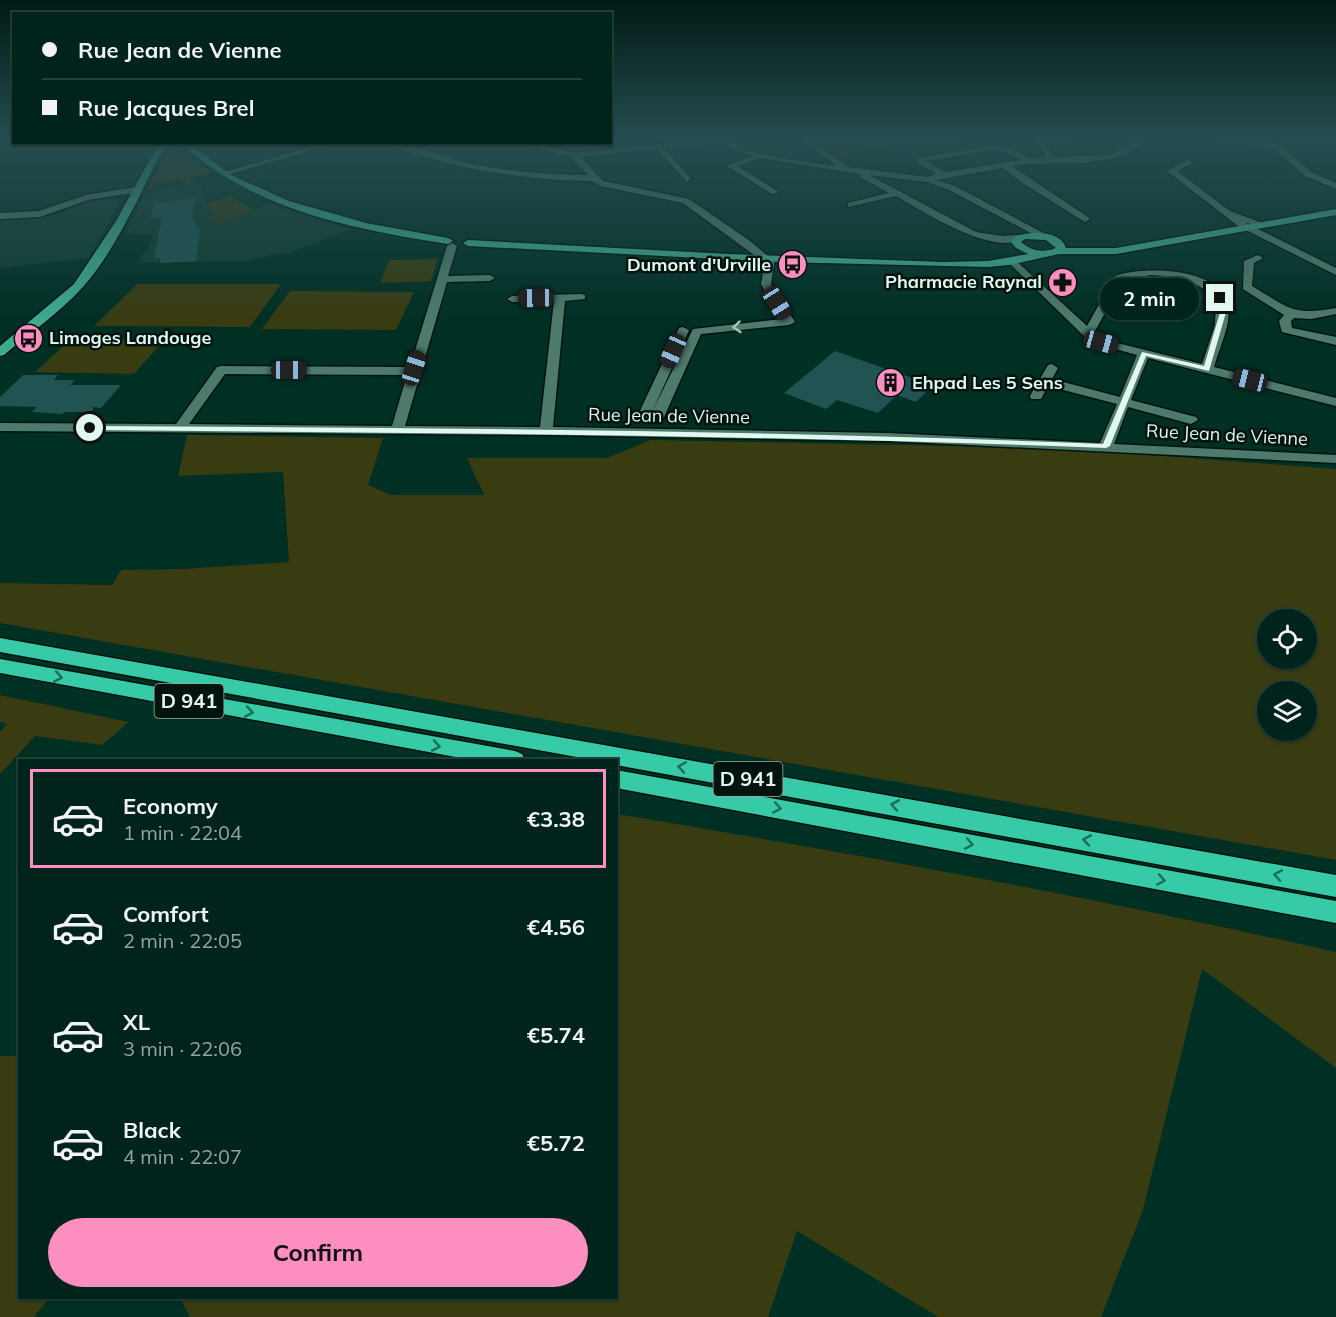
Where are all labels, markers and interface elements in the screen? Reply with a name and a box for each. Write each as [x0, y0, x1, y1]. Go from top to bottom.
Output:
text: Rue Jean de Vienne [78, 36, 282, 64]
text: Rue Jacques Brel [78, 94, 254, 122]
bus stop icon: Dumont d'Urville [776, 249, 808, 281]
place label: Dumont d'Urville [627, 253, 771, 276]
pharmacy icon: Pharmacie Raynal [1047, 266, 1079, 298]
place label: Pharmacie Raynal [885, 270, 1042, 293]
callout: 2 min [1100, 277, 1199, 319]
car [760, 283, 794, 323]
route end [1206, 284, 1233, 311]
text: 2 min [1123, 286, 1176, 311]
car [518, 289, 554, 307]
one-way arrow [733, 320, 742, 333]
bus stop icon: Limoges Landouge [12, 322, 44, 354]
place label: Limoges Landouge [49, 326, 211, 349]
car [1081, 329, 1121, 355]
car [657, 331, 689, 371]
car [400, 348, 428, 388]
car [271, 361, 307, 379]
building icon: Ehpad Les 5 Sens [875, 367, 907, 399]
car [1230, 367, 1270, 393]
place label: Ehpad Les 5 Sens [912, 371, 1063, 394]
street label: Rue Jean de Vienne [588, 403, 750, 428]
route start [76, 414, 103, 441]
street label: Rue Jean de Vienne [1146, 419, 1308, 450]
map controls [1257, 609, 1317, 741]
button: locate [1257, 609, 1317, 669]
one-way arrow [52, 670, 62, 683]
button: layers [1257, 681, 1317, 741]
road number: D 941 [154, 684, 224, 718]
one-way arrow [244, 705, 254, 718]
one-way arrow [432, 740, 441, 752]
one-way arrow [677, 761, 687, 774]
road number: D 941 [714, 762, 783, 796]
icon: car [51, 792, 105, 846]
text: Economy [123, 792, 218, 820]
one-way arrow [890, 800, 899, 812]
one-way arrow [772, 801, 782, 814]
text: €3.38 [527, 805, 585, 833]
text: 1 min · 22:04 [123, 820, 242, 845]
one-way arrow [1082, 834, 1092, 847]
one-way arrow [964, 837, 974, 850]
one-way arrow [1274, 869, 1284, 882]
one-way arrow [1155, 873, 1165, 886]
icon: car [51, 900, 105, 954]
text: Comfort [123, 900, 209, 928]
text: €4.56 [527, 913, 585, 941]
text: 2 min · 22:05 [123, 928, 242, 953]
icon: car [51, 1008, 105, 1062]
text: XL [123, 1008, 150, 1036]
text: €5.74 [527, 1021, 585, 1049]
text: 3 min · 22:06 [123, 1036, 242, 1061]
icon: car [51, 1116, 105, 1170]
text: Black [123, 1116, 181, 1144]
text: €5.72 [527, 1129, 585, 1157]
text: 4 min · 22:07 [123, 1144, 242, 1169]
button: Confirm [48, 1218, 588, 1287]

